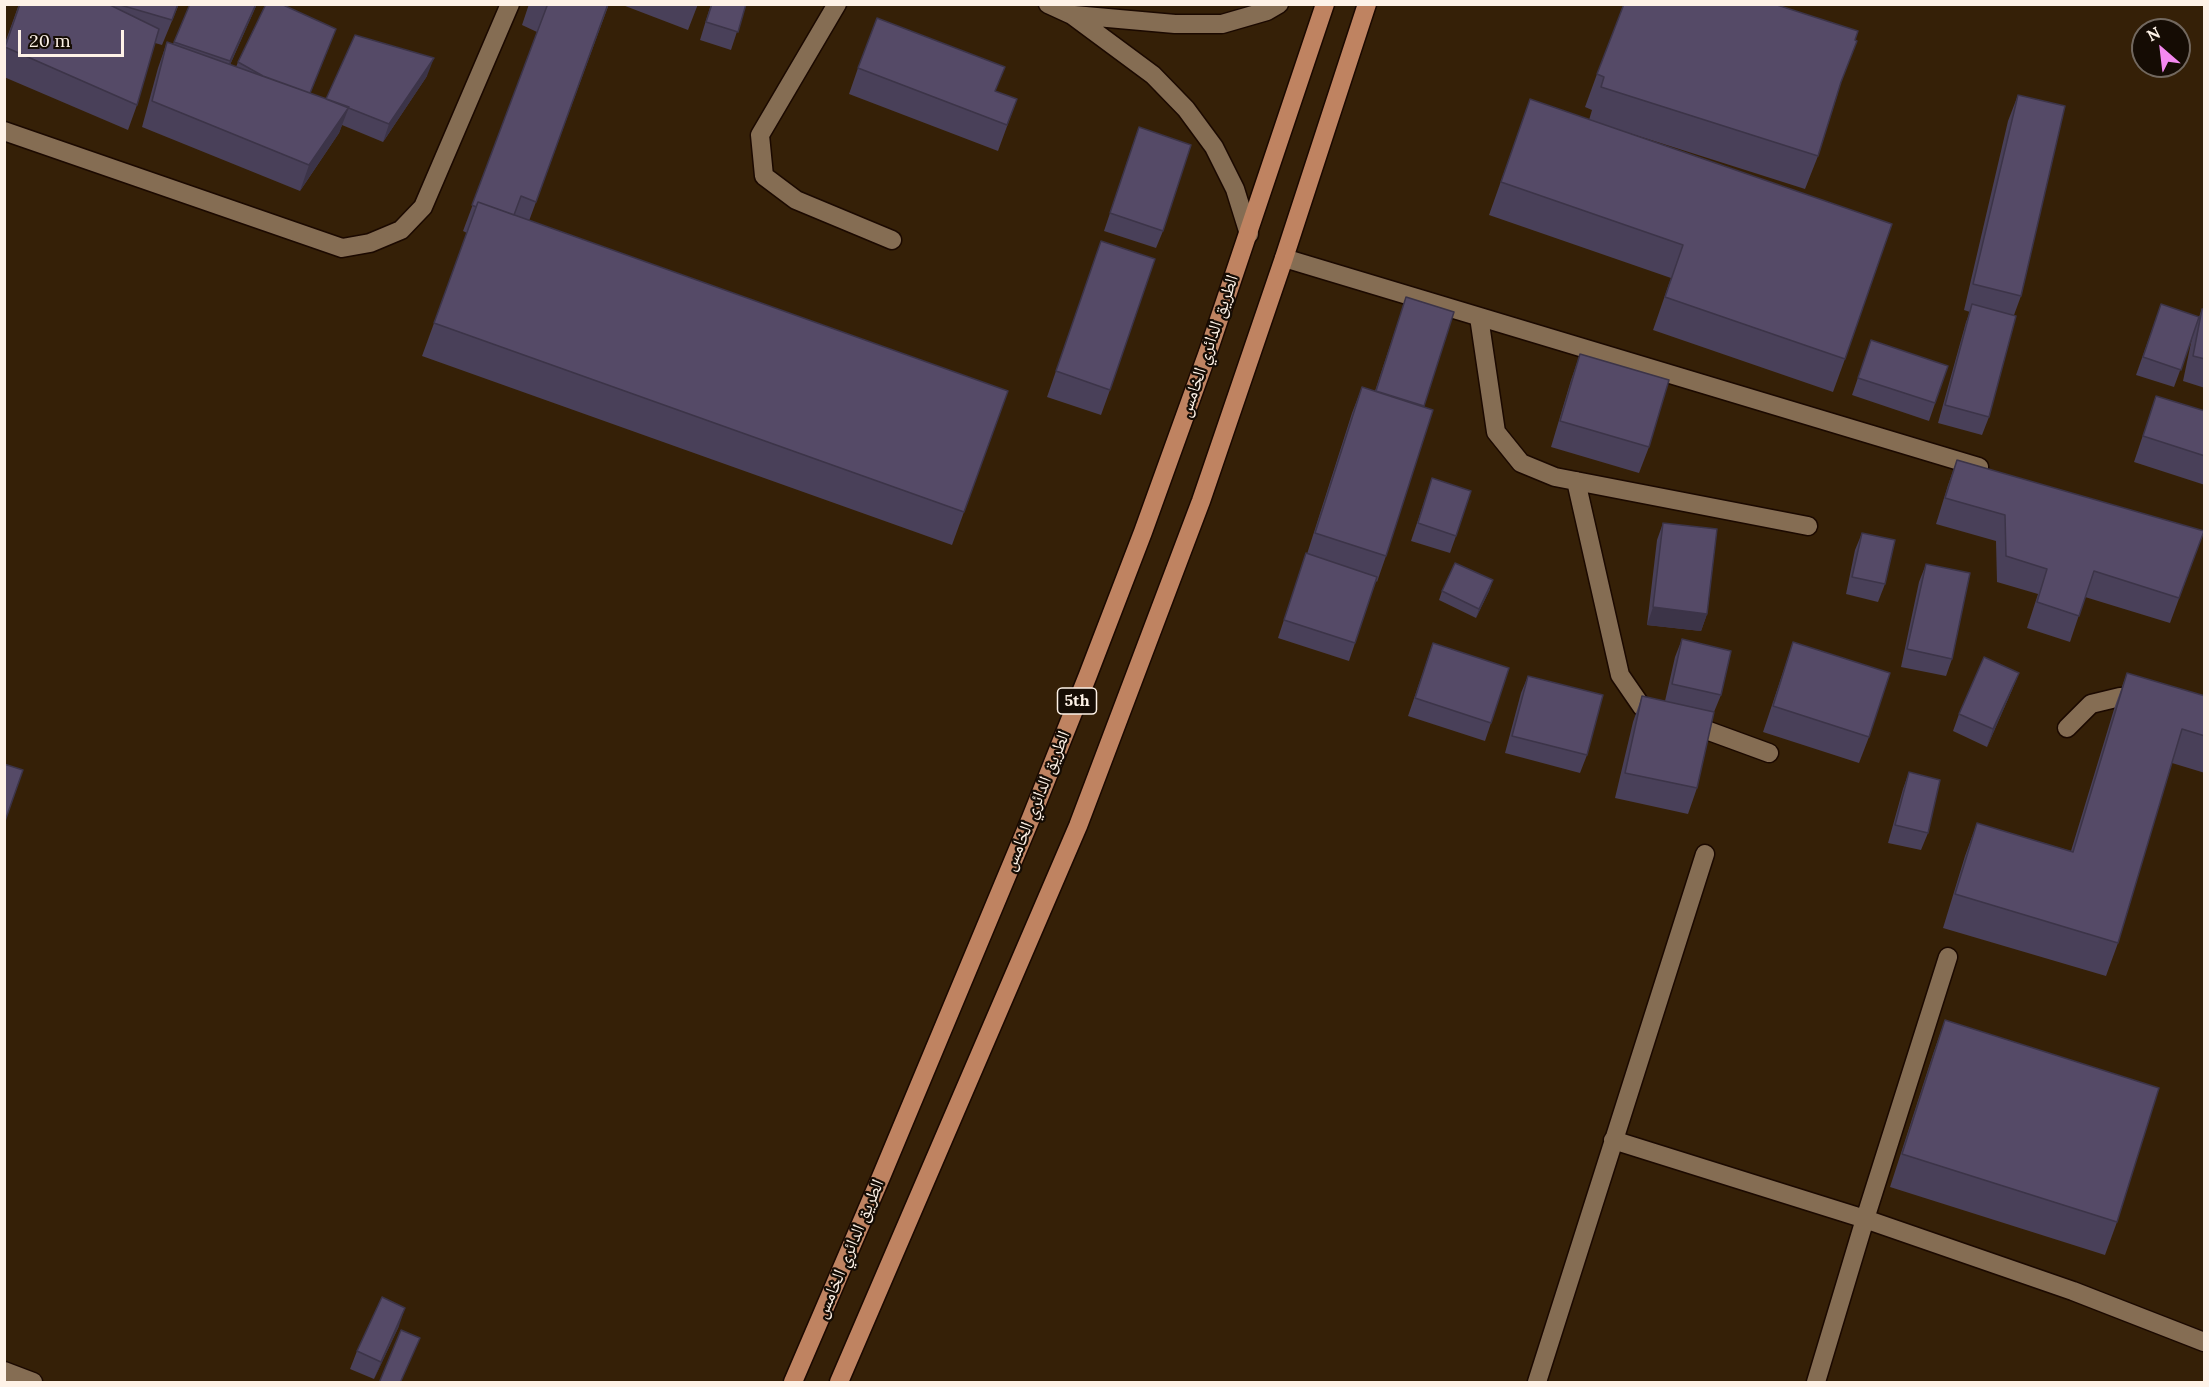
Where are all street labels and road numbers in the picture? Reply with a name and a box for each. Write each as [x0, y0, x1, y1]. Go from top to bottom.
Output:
street label: الطريق الدائري الخامس [1174, 272, 1244, 420]
road number: 5th [1058, 688, 1096, 714]
street label: الطريق الدائري الخامس [999, 728, 1075, 874]
street label: الطريق الدائري الخامس [811, 1176, 889, 1322]

